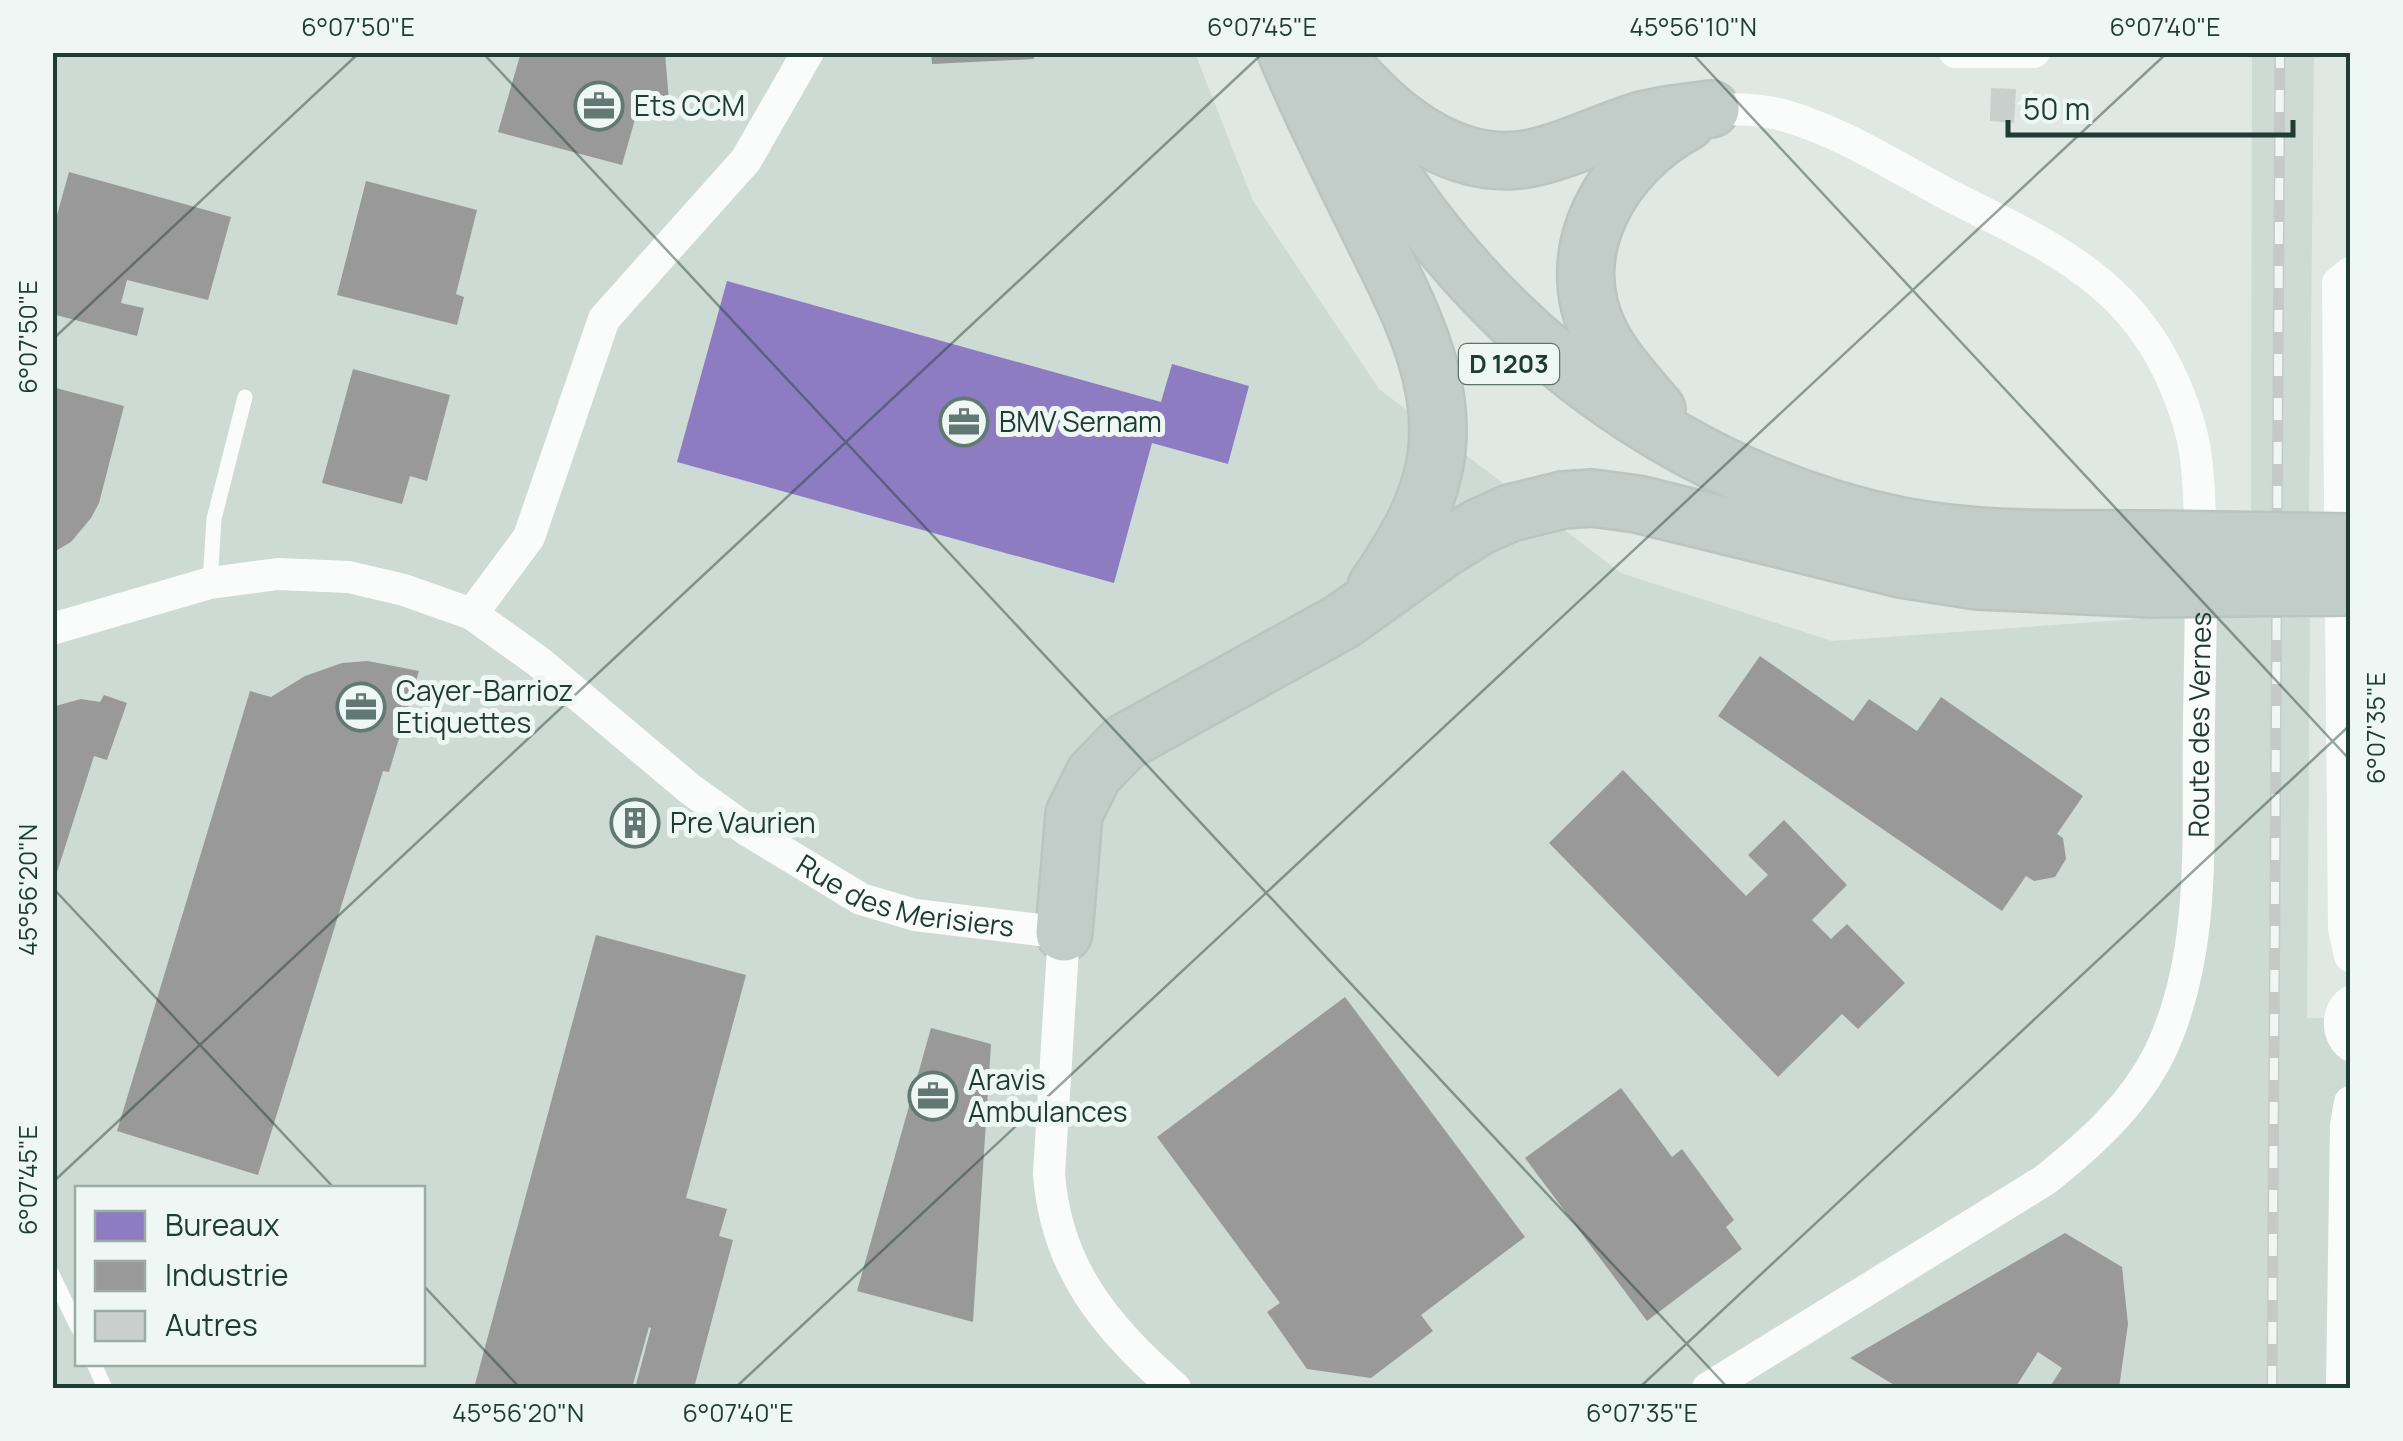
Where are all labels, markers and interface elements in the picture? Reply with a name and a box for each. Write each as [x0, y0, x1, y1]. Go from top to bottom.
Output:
text: 6°07'50"E [301, 9, 415, 44]
text: 6°07'45"E [1207, 9, 1317, 44]
text: 45°56'10"N [1629, 9, 1757, 44]
text: 6°07'40"E [2110, 9, 2220, 44]
scale bar [2008, 75, 2293, 137]
office icon: Ets CCM [573, 80, 625, 132]
place label: Ets CCM [634, 86, 745, 124]
text: 50 m [2023, 88, 2090, 129]
text: 6°07'50"E [10, 280, 45, 394]
road number: D 1203 [1459, 344, 1559, 384]
office icon: BMV Sernam [938, 396, 990, 448]
place label: BMV Sernam [999, 402, 1162, 440]
street label: Route des Vernes [2179, 611, 2219, 838]
place label: Cayer-Barrioz Etiquettes [396, 671, 573, 741]
text: 6°07'35"E [2358, 672, 2393, 784]
office icon: Cayer-Barrioz Etiquettes [335, 681, 387, 733]
building icon: Pre Vaurien [609, 797, 661, 849]
place label: Pre Vaurien [670, 803, 816, 841]
text: 45°56'20"N [10, 824, 45, 956]
street label: Rue des Merisiers [790, 845, 1016, 945]
place label: Aravis Ambulances [968, 1060, 1127, 1130]
office icon: Aravis Ambulances [907, 1070, 959, 1122]
text: 6°07'45"E [10, 1125, 45, 1235]
legend [75, 1186, 425, 1366]
text: Bureaux [165, 1204, 279, 1245]
text: Industrie [165, 1254, 288, 1295]
text: Autres [165, 1304, 258, 1345]
text: 45°56'20"N [452, 1395, 584, 1430]
text: 6°07'40"E [683, 1395, 793, 1430]
text: 6°07'35"E [1586, 1395, 1698, 1430]

